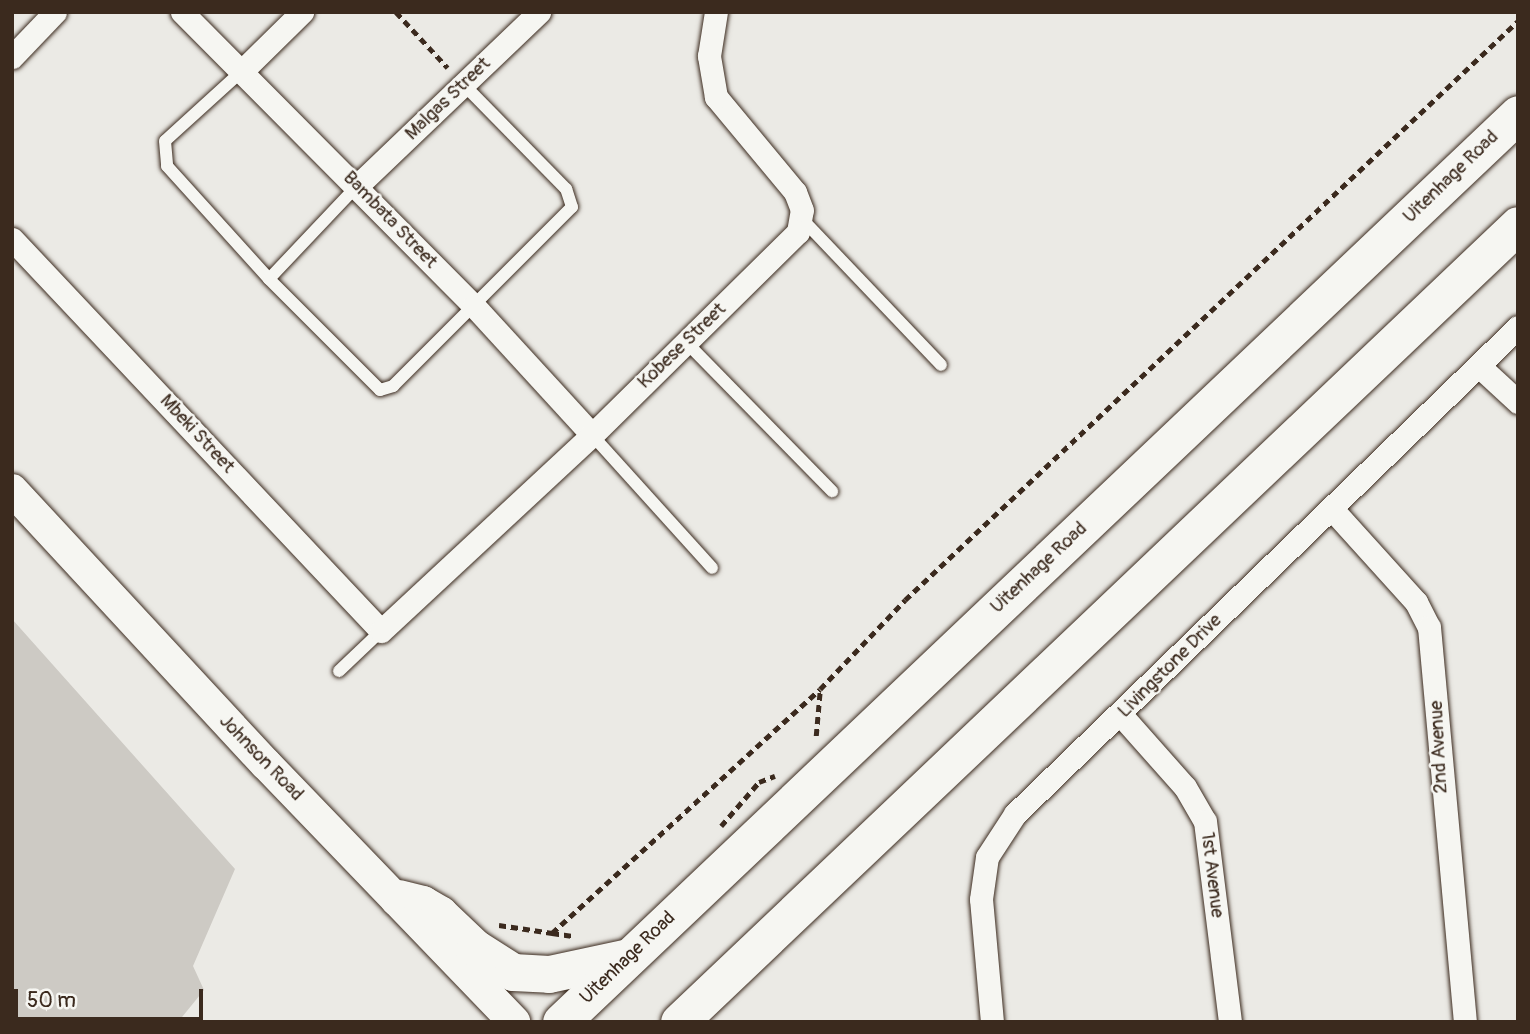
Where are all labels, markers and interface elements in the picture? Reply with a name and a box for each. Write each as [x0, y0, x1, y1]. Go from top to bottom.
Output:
street label: Malgas Street [401, 53, 495, 145]
street label: Uitenhage Road [1399, 126, 1503, 228]
street label: Bambata Street [338, 167, 442, 273]
street label: Kobese Street [633, 298, 731, 394]
street label: Mbeki Street [155, 390, 239, 478]
street label: Uitenhage Road [986, 518, 1092, 618]
street label: Livingstone Drive [1113, 609, 1227, 723]
street label: 2nd Avenue [1425, 700, 1453, 794]
street label: Johnson Road [214, 710, 308, 806]
street label: 1st Avenue [1195, 831, 1229, 919]
street label: Uitenhage Road [576, 907, 680, 1009]
scale bar [18, 974, 206, 1018]
text: 50 m [27, 987, 76, 1014]

